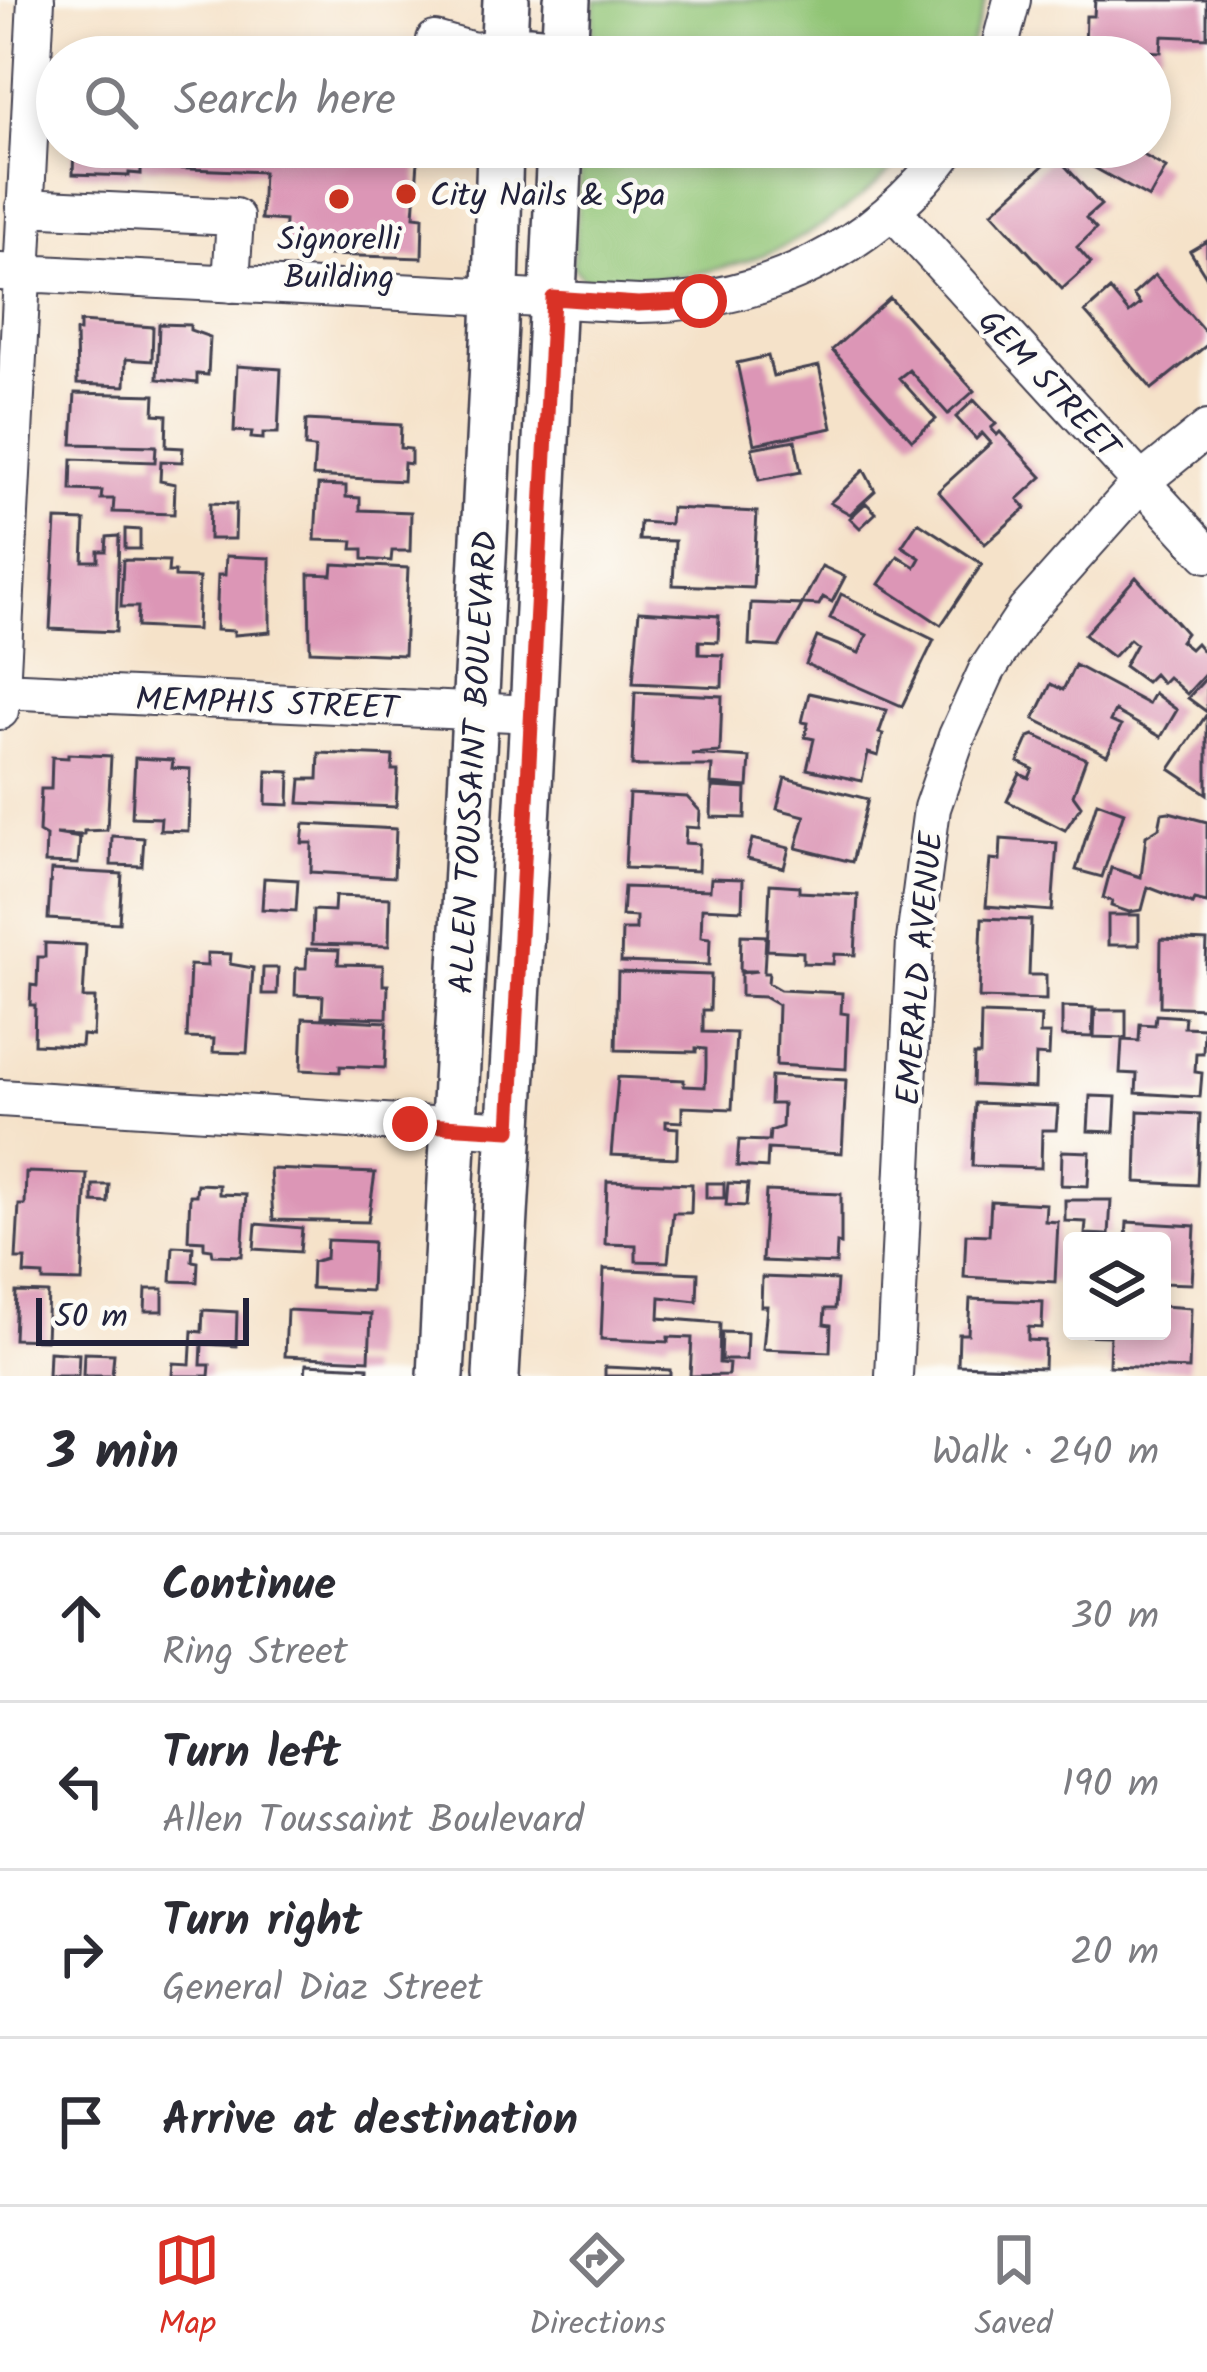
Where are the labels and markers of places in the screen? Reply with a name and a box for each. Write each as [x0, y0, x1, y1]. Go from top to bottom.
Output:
place label: City Nails & Spa [430, 171, 665, 224]
marker: City Nails & Spa [393, 181, 419, 207]
marker: Signorelli Building [326, 186, 352, 212]
place label: Signorelli Building [277, 215, 402, 306]

